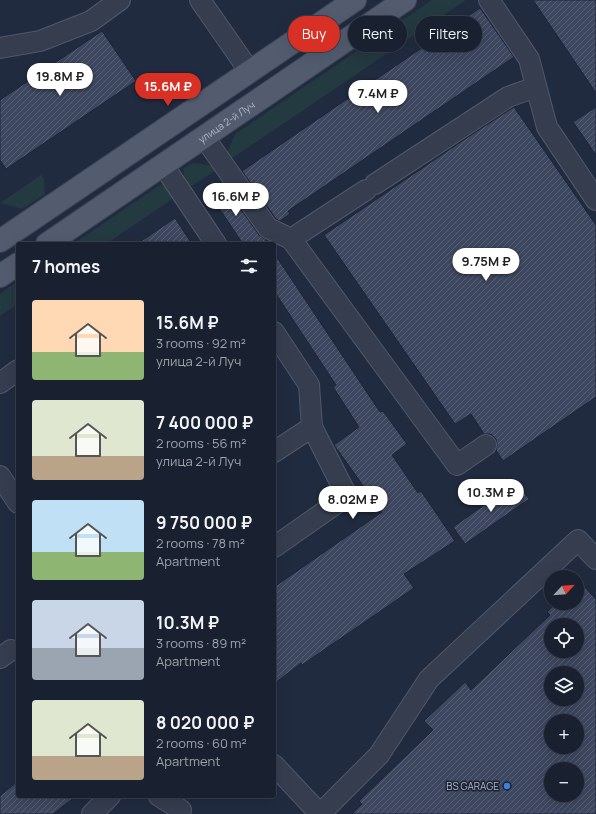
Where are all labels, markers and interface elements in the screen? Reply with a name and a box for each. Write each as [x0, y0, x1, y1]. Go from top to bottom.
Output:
chip: Buy [288, 16, 340, 52]
chip: Rent [348, 16, 407, 52]
chip: Filters [415, 16, 482, 52]
pin: 19.8M ₽ [23, 63, 97, 97]
text: 19.8M ₽ [36, 67, 84, 85]
pin: 15.6M ₽ [131, 73, 205, 107]
text: 15.6M ₽ [144, 77, 192, 95]
pin: 7.4M ₽ [345, 80, 411, 114]
text: 7.4M ₽ [357, 84, 399, 102]
street label: улица 2-й Луч [195, 98, 257, 146]
pin: 16.6M ₽ [199, 183, 273, 217]
text: 16.6M ₽ [212, 187, 260, 205]
pin: 9.75M ₽ [449, 248, 523, 282]
text: 9.75M ₽ [461, 252, 511, 270]
text: 7 homes [32, 255, 100, 278]
icon: filters [238, 255, 260, 277]
text: 15.6M ₽ [156, 311, 219, 334]
icon: home [64, 316, 112, 364]
text: 3 rooms · 92 m² [156, 334, 246, 352]
text: улица 2-й Луч [156, 352, 241, 370]
text: 7 400 000 ₽ [156, 411, 253, 434]
icon: home [64, 416, 112, 464]
text: 2 rooms · 56 m² [156, 434, 246, 452]
text: улица 2-й Луч [156, 452, 241, 470]
pin: 10.3M ₽ [454, 479, 528, 513]
text: 10.3M ₽ [467, 483, 515, 501]
pin: 8.02M ₽ [316, 486, 390, 520]
text: 8.02M ₽ [328, 490, 378, 508]
text: 9 750 000 ₽ [156, 511, 252, 534]
icon: home [64, 516, 112, 564]
text: 2 rooms · 78 m² [156, 534, 245, 552]
text: Apartment [156, 552, 220, 570]
north arrow [544, 570, 584, 610]
map controls [544, 570, 584, 802]
text: 10.3M ₽ [156, 611, 219, 634]
icon: home [64, 616, 112, 664]
button: locate [544, 618, 584, 658]
text: 3 rooms · 89 m² [156, 634, 246, 652]
text: Apartment [156, 652, 220, 670]
button: layers [544, 666, 584, 706]
text: 8 020 000 ₽ [156, 711, 254, 734]
button: + [544, 714, 584, 754]
icon: home [64, 716, 112, 764]
text: 2 rooms · 60 m² [156, 734, 247, 752]
text: Apartment [156, 752, 220, 770]
button: − [544, 762, 584, 802]
place label: BS GARAGE [446, 779, 499, 793]
marker: BS GARAGE [502, 781, 512, 791]

